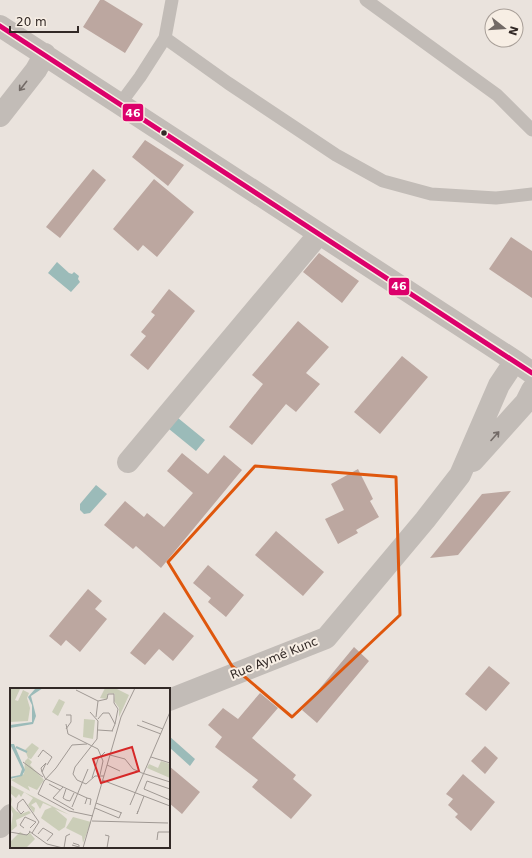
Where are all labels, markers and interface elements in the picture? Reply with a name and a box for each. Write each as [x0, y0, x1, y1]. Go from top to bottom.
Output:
scale bar [10, 8, 78, 34]
north arrow [484, 8, 524, 48]
text: 20 m [16, 15, 47, 29]
text: N [506, 24, 521, 37]
one-way arrow [19, 80, 28, 91]
line badge: 46 [122, 103, 144, 122]
text: 46 [125, 107, 141, 120]
unlabelled marker [159, 128, 169, 138]
line badge: 46 [388, 277, 410, 296]
text: 46 [391, 280, 407, 293]
one-way arrow [491, 431, 500, 441]
street label: Rue Aymé Kunc [228, 634, 320, 682]
inset map [10, 688, 170, 848]

